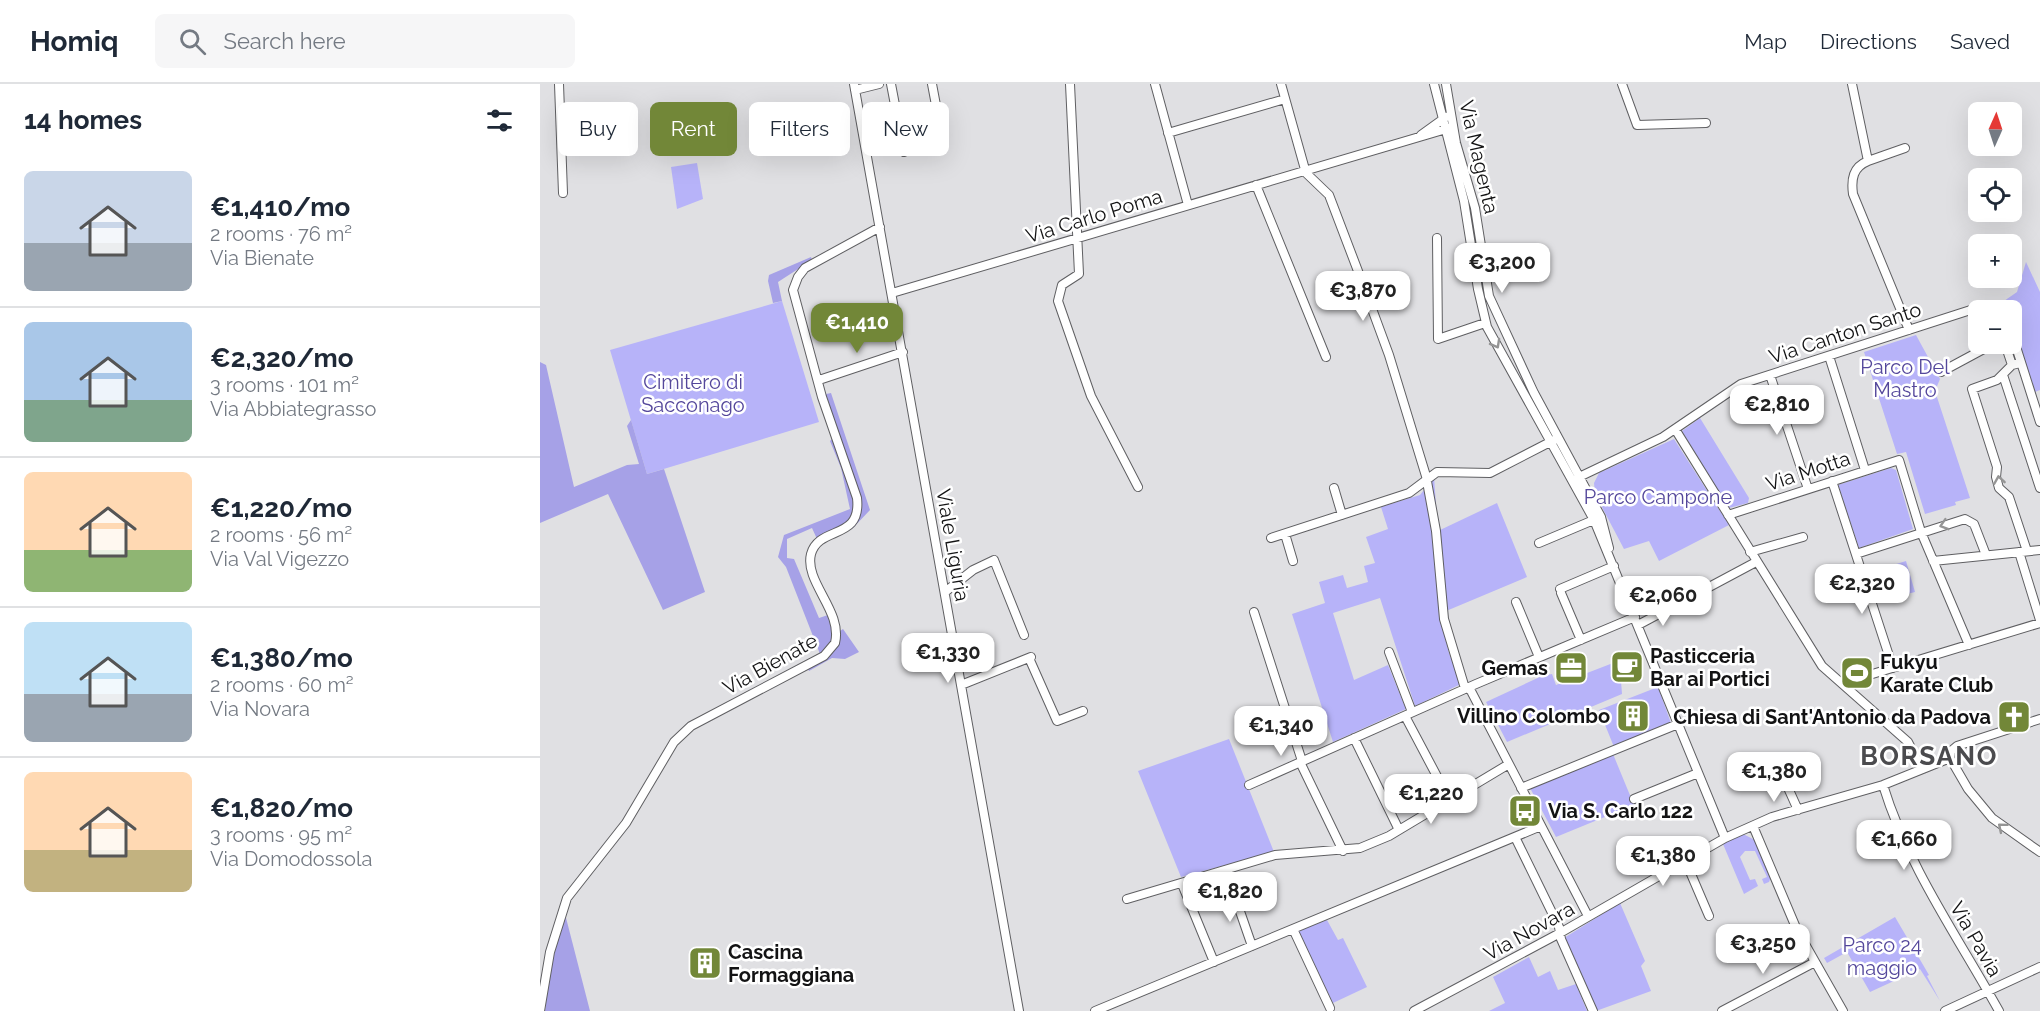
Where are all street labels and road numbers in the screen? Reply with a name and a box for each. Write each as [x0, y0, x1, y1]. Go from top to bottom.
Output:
street label: Via Magenta [1454, 98, 1504, 216]
street label: Via Carlo Poma [1023, 184, 1165, 248]
street label: Via Canton Santo [1766, 297, 1924, 369]
street label: Via Motta [1763, 446, 1853, 496]
street label: Viale Liguria [931, 487, 975, 603]
street label: Via Bienate [719, 628, 822, 700]
street label: Via Novara [1479, 896, 1579, 966]
street label: Via Pavia [1945, 897, 2007, 981]

